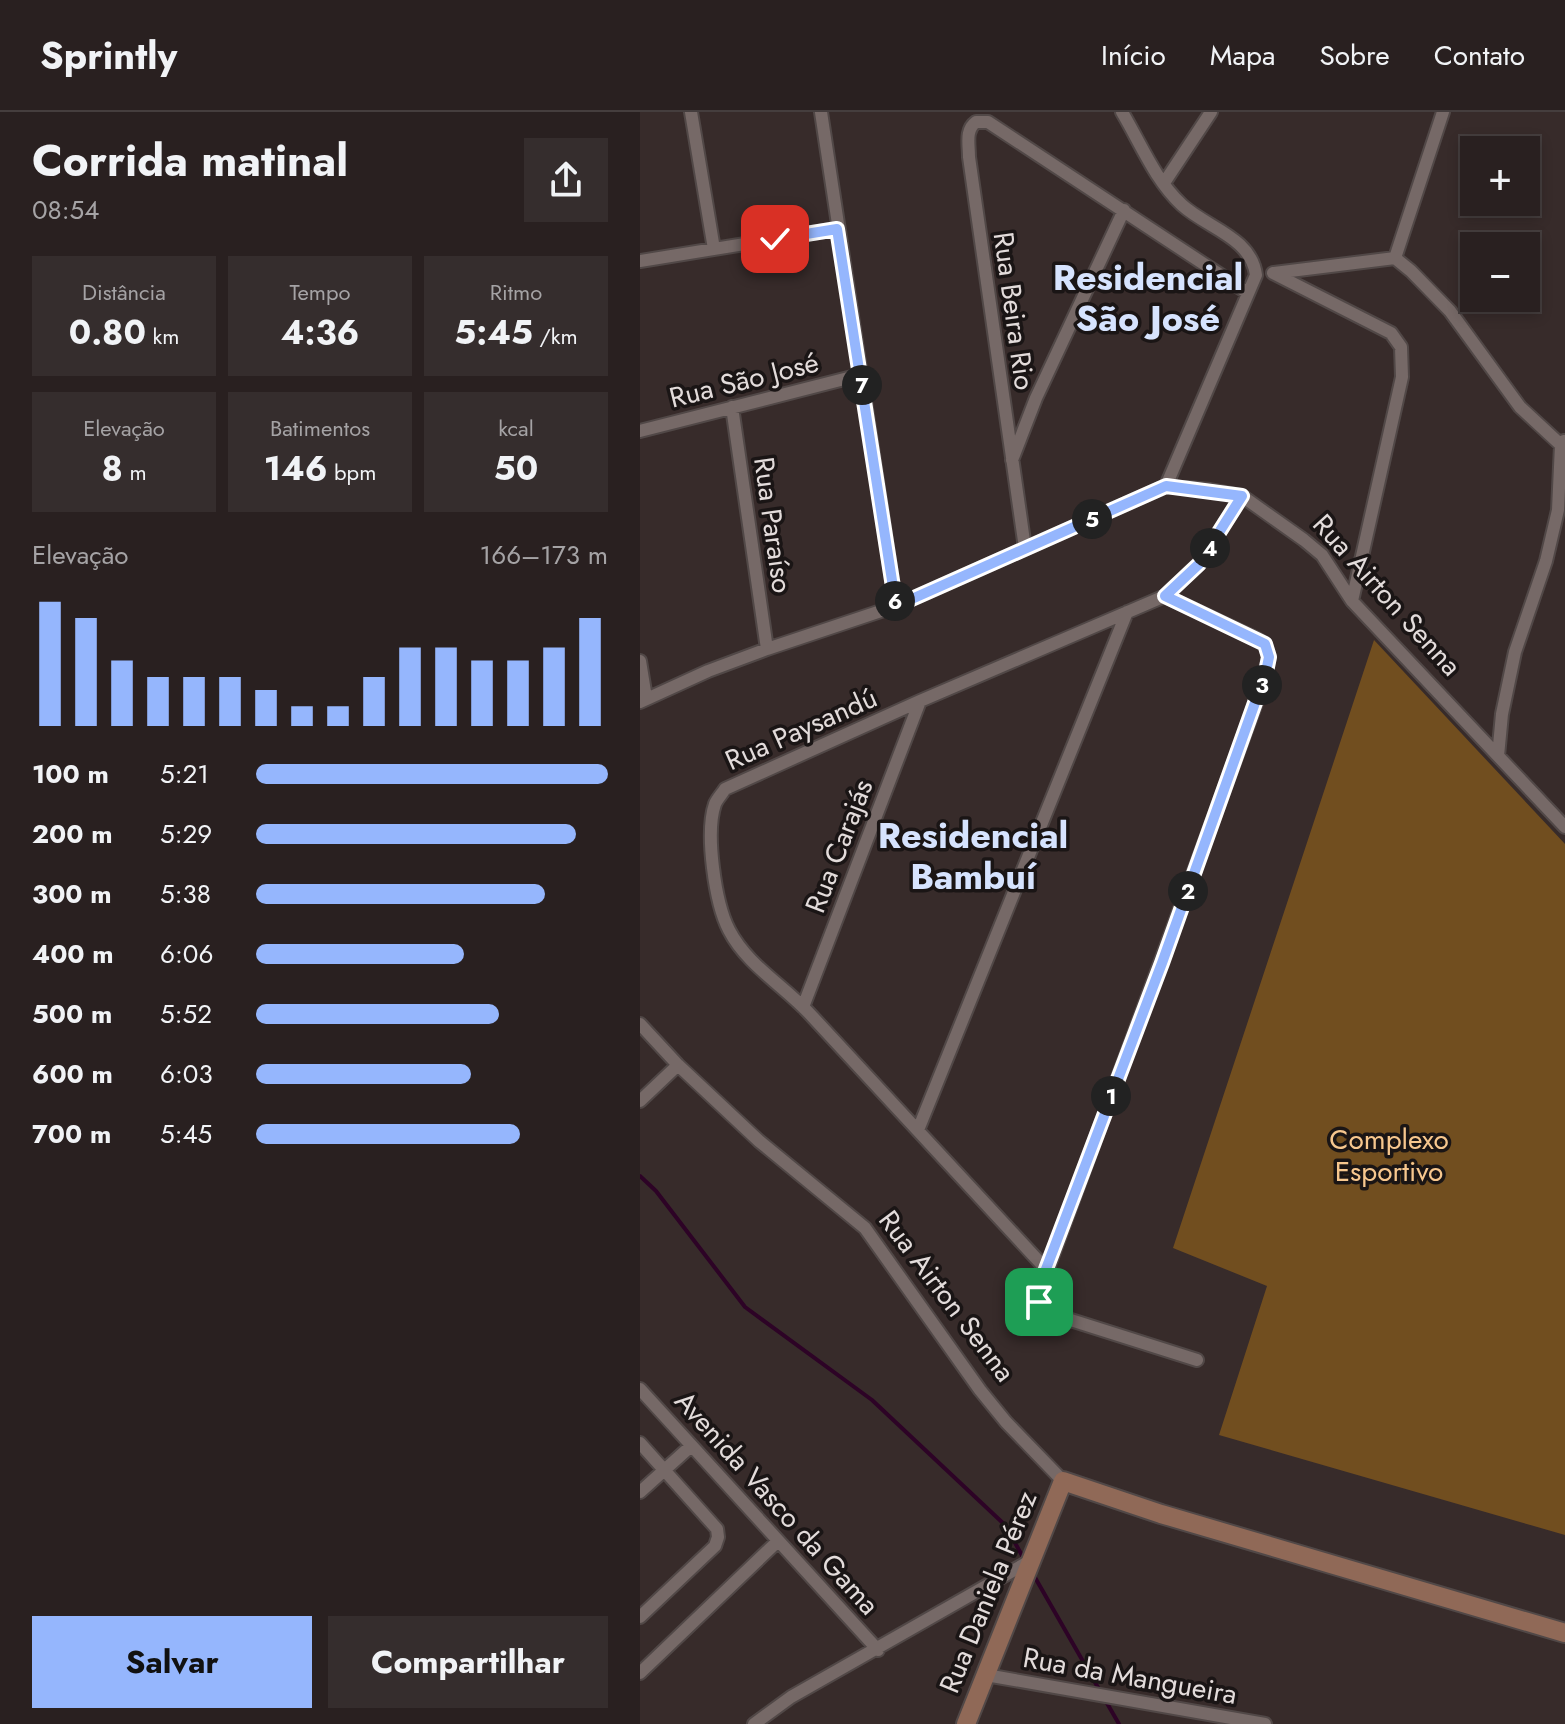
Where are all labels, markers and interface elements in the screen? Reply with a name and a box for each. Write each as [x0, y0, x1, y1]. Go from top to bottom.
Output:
text: Sprintly [40, 28, 177, 83]
text: Início [1101, 35, 1166, 76]
text: Mapa [1210, 35, 1275, 76]
text: Sobre [1319, 35, 1390, 76]
text: Contato [1434, 35, 1525, 76]
text: Corrida matinal [32, 129, 348, 193]
map controls [1460, 136, 1540, 312]
button: + [1460, 136, 1540, 216]
button: share [524, 138, 608, 222]
text: 08:54 [32, 191, 99, 229]
pin [741, 205, 809, 273]
icon: check [753, 217, 797, 261]
street label: Rua Beira Rio [983, 229, 1045, 393]
button: − [1460, 232, 1540, 312]
district label: Residencial São José [1053, 251, 1243, 344]
text: Distância [82, 276, 166, 308]
text: Tempo [289, 276, 351, 308]
text: Ritmo [490, 276, 542, 308]
text: 0.80 [69, 308, 146, 357]
text: 4:36 [281, 308, 359, 357]
text: 5:45 [454, 308, 533, 357]
text: km [146, 320, 179, 352]
text: /km [533, 320, 578, 352]
street label: Rua São José [665, 342, 823, 418]
pin: 7 [842, 365, 882, 405]
text: 7 [855, 369, 869, 401]
text: Elevação [83, 412, 165, 444]
text: Batimentos [270, 412, 370, 444]
text: kcal [498, 412, 534, 444]
text: 8 [101, 444, 123, 493]
text: 146 [264, 444, 327, 493]
text: 50 [494, 444, 538, 493]
street label: Rua Paraíso [743, 454, 803, 596]
text: m [123, 456, 147, 488]
text: bpm [327, 456, 376, 488]
pin: 5 [1072, 499, 1112, 539]
text: 5 [1085, 503, 1099, 535]
street label: Rua Airton Senna [1303, 505, 1471, 685]
pin: 4 [1190, 528, 1230, 568]
text: 4 [1202, 532, 1218, 564]
text: Elevação [32, 536, 128, 574]
text: 166–173 m [479, 536, 608, 574]
pin: 6 [875, 581, 915, 621]
text: 6 [888, 585, 902, 617]
pin: 3 [1242, 665, 1282, 705]
text: 3 [1255, 669, 1269, 701]
street label: Rua Paysandú [718, 677, 884, 781]
text: 100 m [32, 755, 109, 793]
text: 5:21 [160, 755, 209, 793]
street label: Rua Carajás [795, 773, 883, 919]
district label: Residencial Bambuí [878, 809, 1068, 902]
text: 200 m [32, 815, 113, 853]
text: 5:29 [160, 815, 212, 853]
pin: 2 [1168, 871, 1208, 911]
text: 300 m [32, 875, 112, 913]
text: 5:38 [160, 875, 211, 913]
text: 2 [1181, 875, 1195, 907]
text: 400 m [32, 935, 114, 973]
text: 6:06 [160, 935, 213, 973]
text: 500 m [32, 995, 112, 1033]
text: 5:52 [160, 995, 212, 1033]
text: 600 m [32, 1055, 113, 1093]
text: 6:03 [160, 1055, 213, 1093]
pin: 1 [1091, 1076, 1131, 1116]
text: 1 [1105, 1080, 1117, 1112]
text: 700 m [32, 1115, 111, 1153]
text: 5:45 [160, 1115, 212, 1153]
park label: Complexo Esportivo [1329, 1119, 1449, 1192]
street label: Rua Airton Senna [869, 1202, 1025, 1390]
pin [1005, 1268, 1073, 1336]
icon: arrive [1017, 1280, 1061, 1324]
street label: Avenida Vasco da Gama [665, 1382, 889, 1624]
street label: Rua Daniela Pérez [929, 1485, 1047, 1699]
button: Salvar [32, 1616, 312, 1708]
button: Compartilhar [328, 1616, 608, 1708]
street label: Rua da Mangueira [1020, 1637, 1240, 1715]

